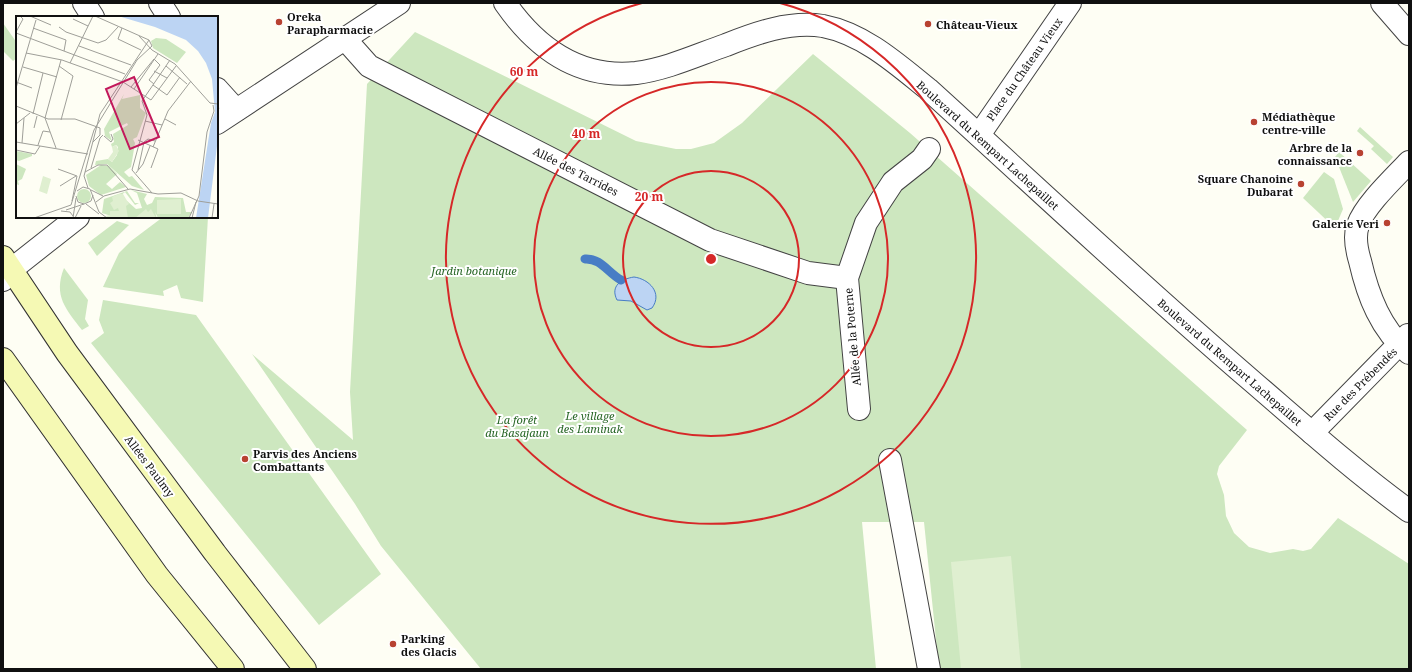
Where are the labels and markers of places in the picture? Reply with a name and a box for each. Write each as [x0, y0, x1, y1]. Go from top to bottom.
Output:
place label: Oreka Parapharmacie [287, 9, 373, 37]
marker: Oreka Parapharmacie [274, 17, 284, 27]
place label: Château-Vieux [936, 17, 1019, 32]
marker: Château-Vieux [923, 19, 933, 29]
place label: Médiathèque centre-ville [1262, 109, 1335, 137]
marker: Médiathèque centre-ville [1249, 117, 1259, 127]
place label: Arbre de la connaissance [1278, 140, 1352, 168]
marker: Arbre de la connaissance [1355, 148, 1365, 158]
place label: Square Chanoine Dubarat [1198, 171, 1294, 199]
marker: Square Chanoine Dubarat [1296, 179, 1306, 189]
place label: Galerie Veri [1312, 216, 1379, 231]
marker: Galerie Veri [1382, 218, 1392, 228]
centre of rings [704, 252, 718, 266]
place label: Parvis des Anciens Combattants [253, 446, 357, 474]
marker: Parvis des Anciens Combattants [240, 454, 250, 464]
place label: Parking des Glacis [401, 631, 456, 659]
marker: Parking des Glacis [388, 639, 398, 649]

